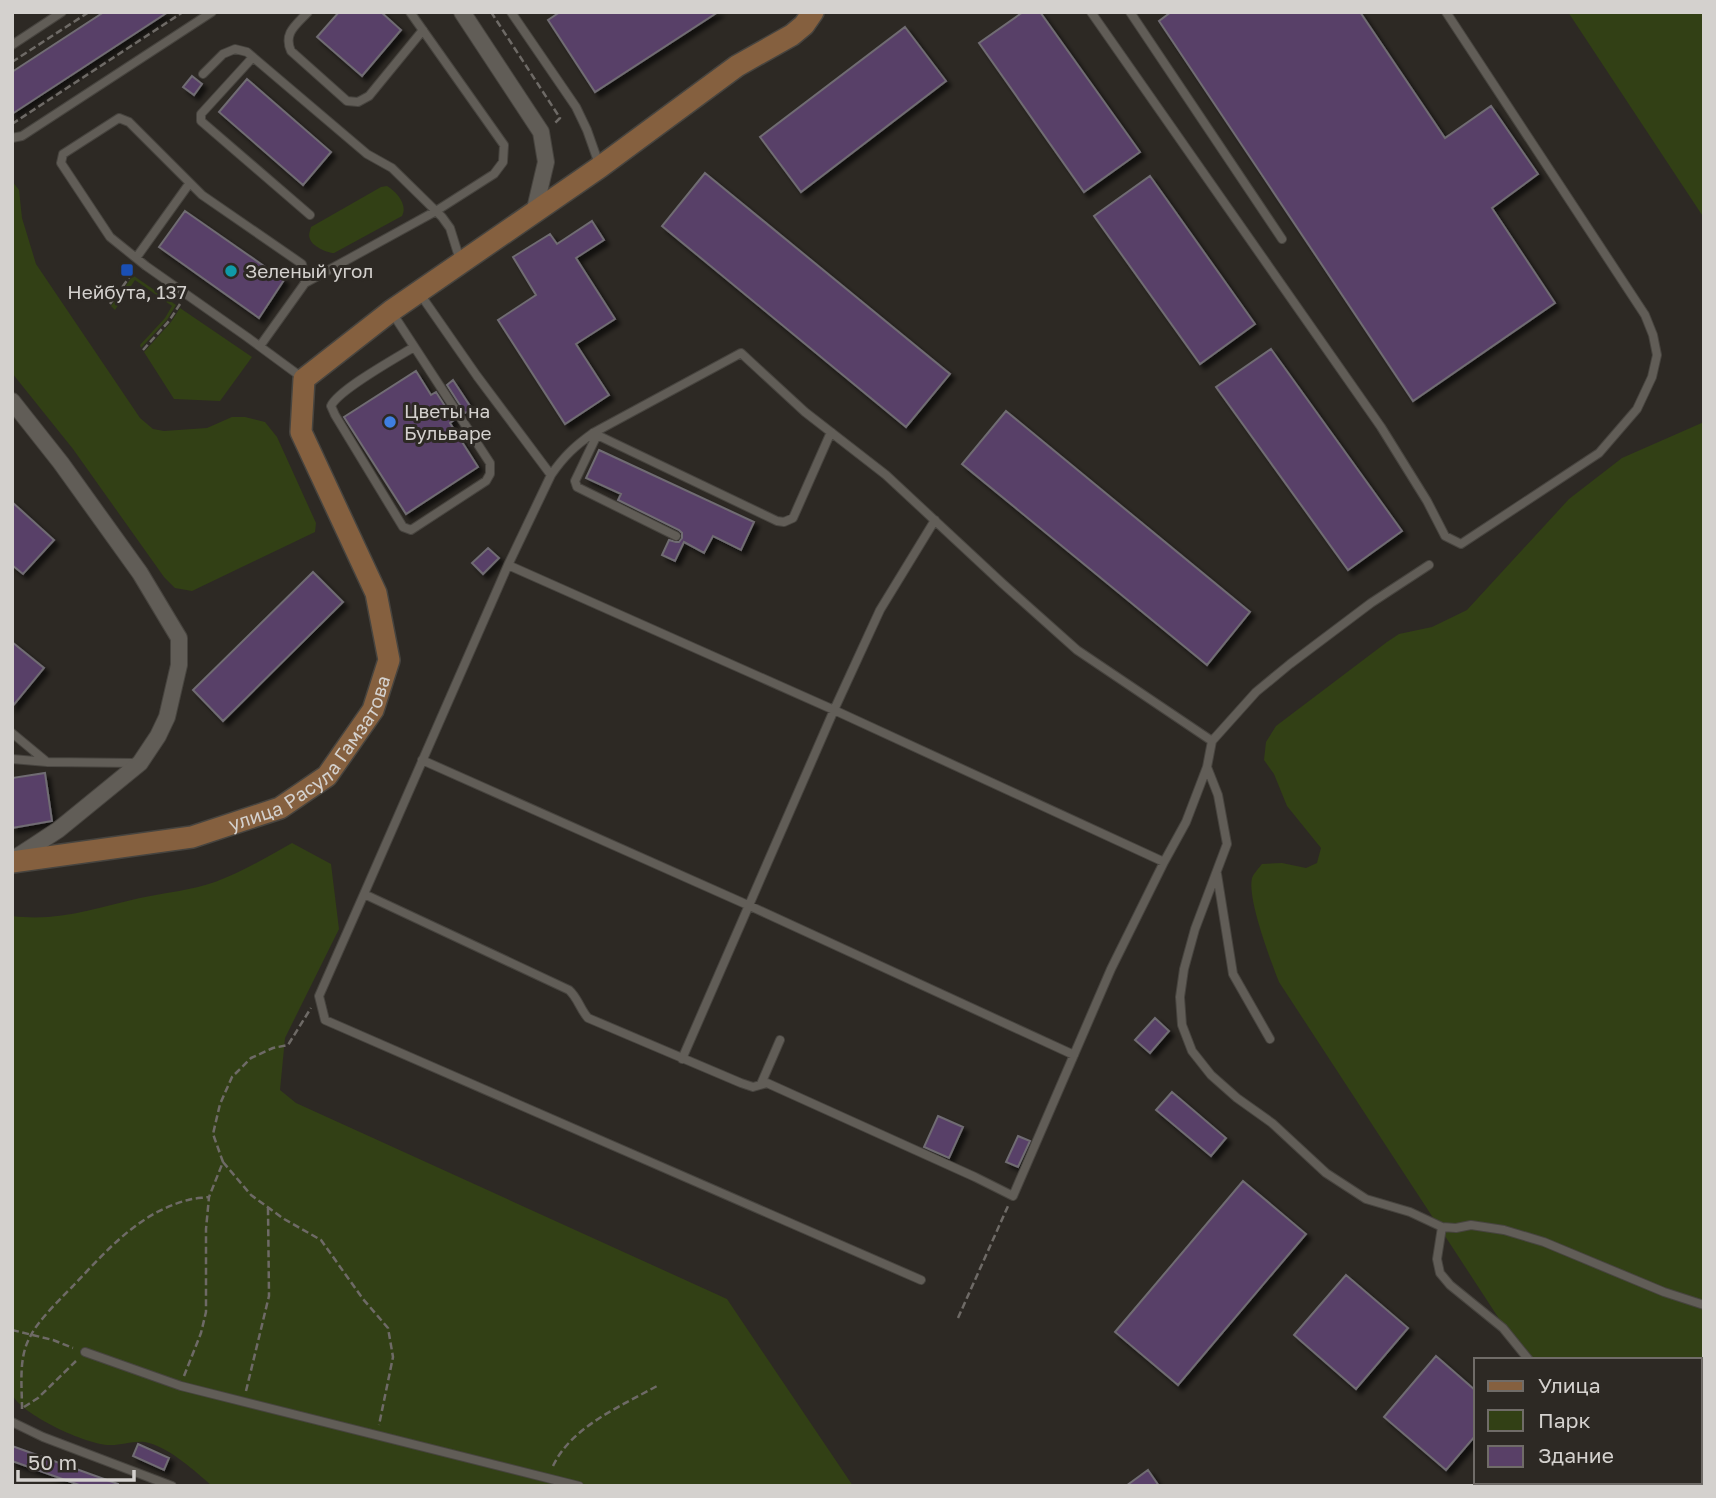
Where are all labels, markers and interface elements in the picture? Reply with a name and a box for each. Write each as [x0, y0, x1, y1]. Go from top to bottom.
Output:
place label: Зеленый угол [245, 259, 373, 282]
marker: Нейбута, 137 [119, 262, 135, 278]
marker: Зеленый угол [223, 263, 239, 279]
place label: Нейбута, 137 [67, 280, 187, 303]
place label: Цветы на Бульваре [404, 399, 492, 444]
marker: Цветы на Бульваре [382, 414, 398, 430]
street label: улица Расула Гамзатова [225, 673, 394, 835]
legend [1474, 1358, 1702, 1484]
text: Улица [1538, 1372, 1601, 1398]
text: Парк [1538, 1407, 1591, 1433]
scale bar [18, 1438, 133, 1482]
text: Здание [1538, 1442, 1614, 1468]
text: 50 m [28, 1449, 77, 1475]

